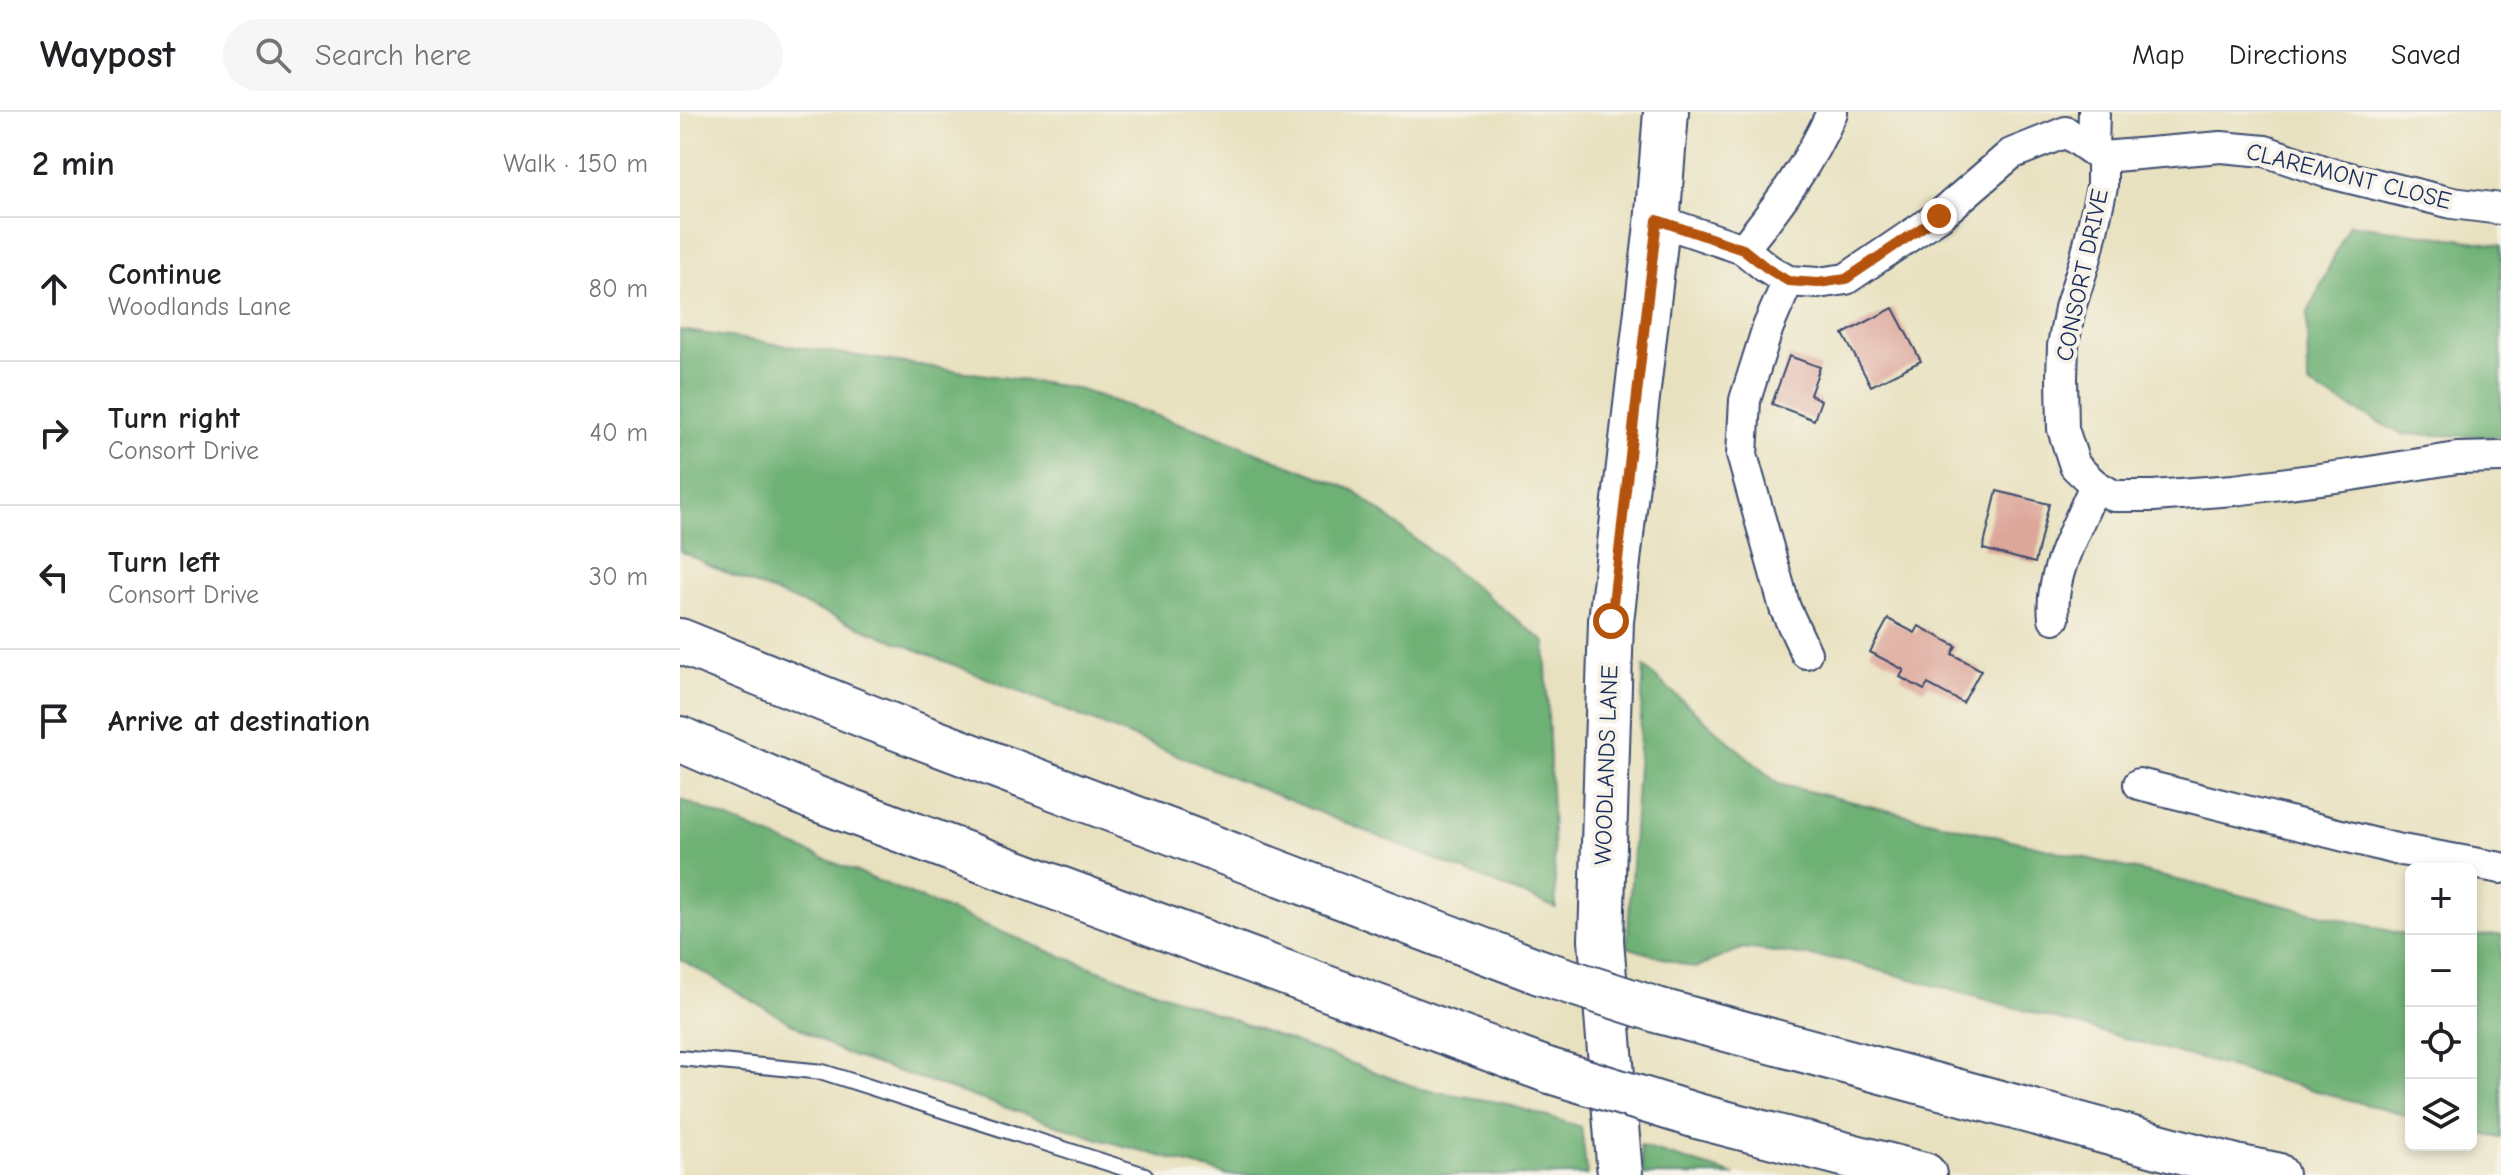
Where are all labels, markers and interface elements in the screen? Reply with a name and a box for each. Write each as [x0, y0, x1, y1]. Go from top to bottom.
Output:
search box [223, 19, 783, 91]
text: Waypost [40, 33, 175, 77]
icon: search [251, 33, 295, 77]
text: Search here [315, 38, 471, 73]
text: Map [2132, 39, 2185, 71]
text: Directions [2229, 39, 2347, 71]
text: Saved [2391, 39, 2461, 71]
street label: CLAREMONT CLOSE [2244, 137, 2454, 215]
text: 2 min [32, 144, 115, 184]
text: Walk · 150 m [503, 149, 648, 179]
street label: CONSORT DRIVE [2050, 186, 2114, 364]
route end [1921, 198, 1957, 234]
text: Continue [108, 257, 222, 292]
icon: ahead [32, 267, 76, 311]
text: 80 m [589, 274, 648, 304]
text: Woodlands Lane [108, 292, 291, 322]
text: Turn right [108, 401, 240, 436]
icon: right [32, 411, 76, 455]
text: 40 m [589, 418, 648, 448]
text: Consort Drive [108, 436, 259, 466]
text: Turn left [108, 545, 220, 580]
icon: left [32, 555, 76, 599]
text: 30 m [589, 562, 648, 592]
text: Consort Drive [108, 580, 259, 610]
route start [1593, 603, 1629, 639]
street label: WOODLANDS LANE [1589, 665, 1623, 865]
icon: arrive [32, 699, 76, 743]
text: Arrive at destination [108, 704, 370, 739]
map controls [2405, 863, 2477, 1151]
button: + [2405, 863, 2477, 935]
button: − [2405, 935, 2477, 1007]
button: locate [2405, 1007, 2477, 1079]
button: layers [2405, 1079, 2477, 1151]

